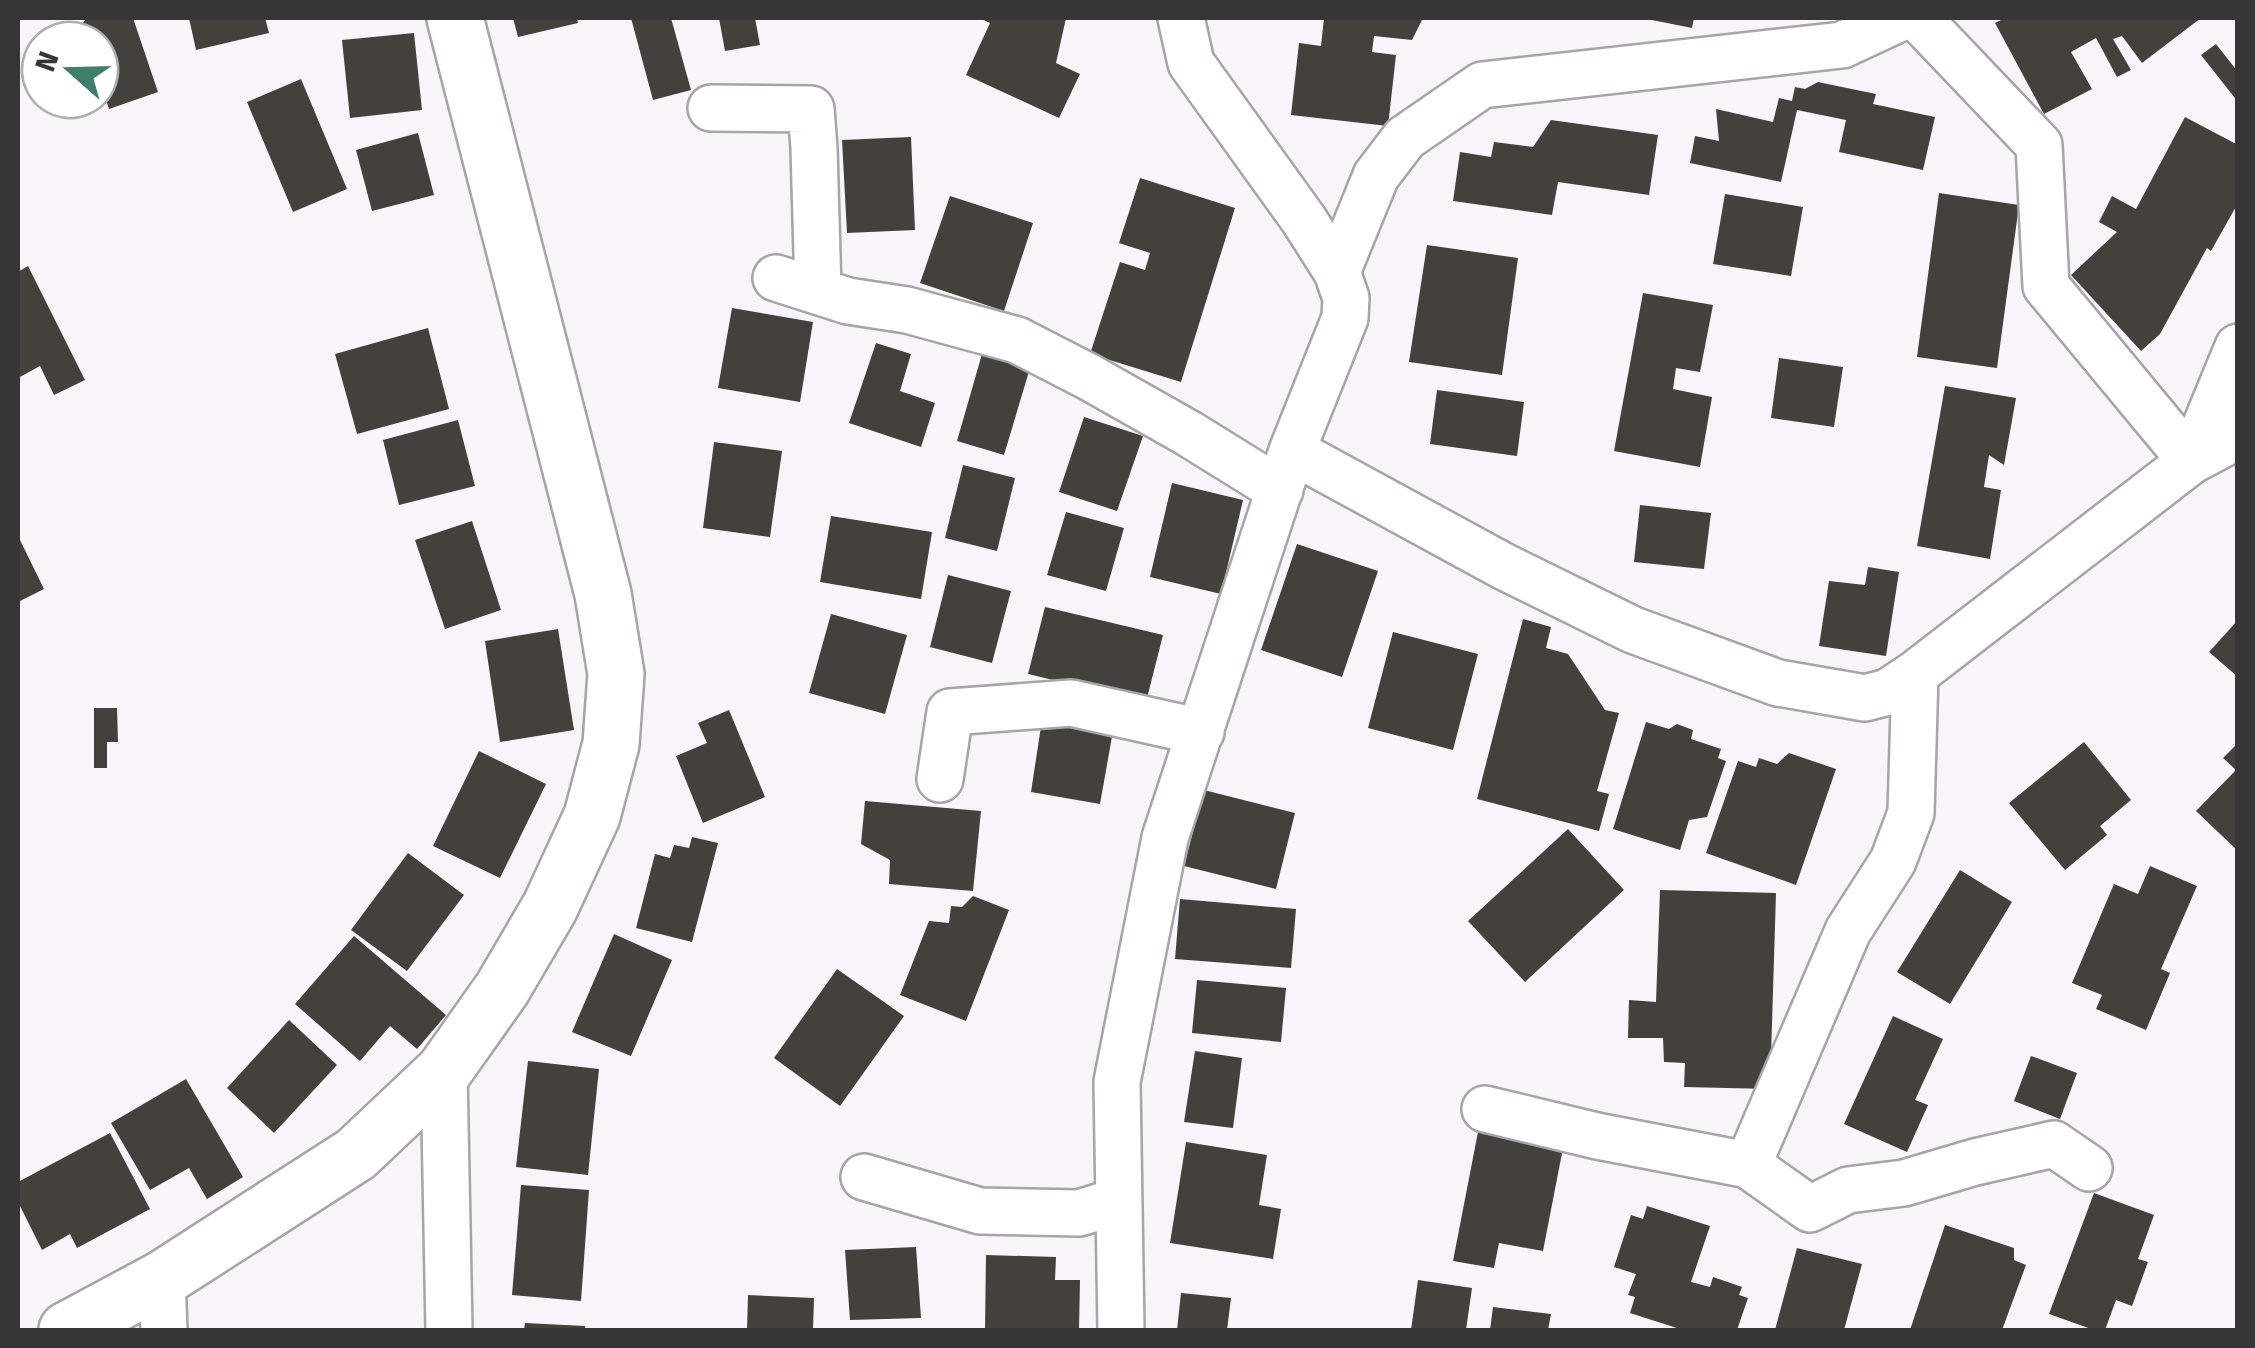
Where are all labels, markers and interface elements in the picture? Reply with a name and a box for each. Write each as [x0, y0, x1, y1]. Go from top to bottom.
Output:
north arrow [20, 20, 120, 120]
text: N [28, 47, 66, 76]

